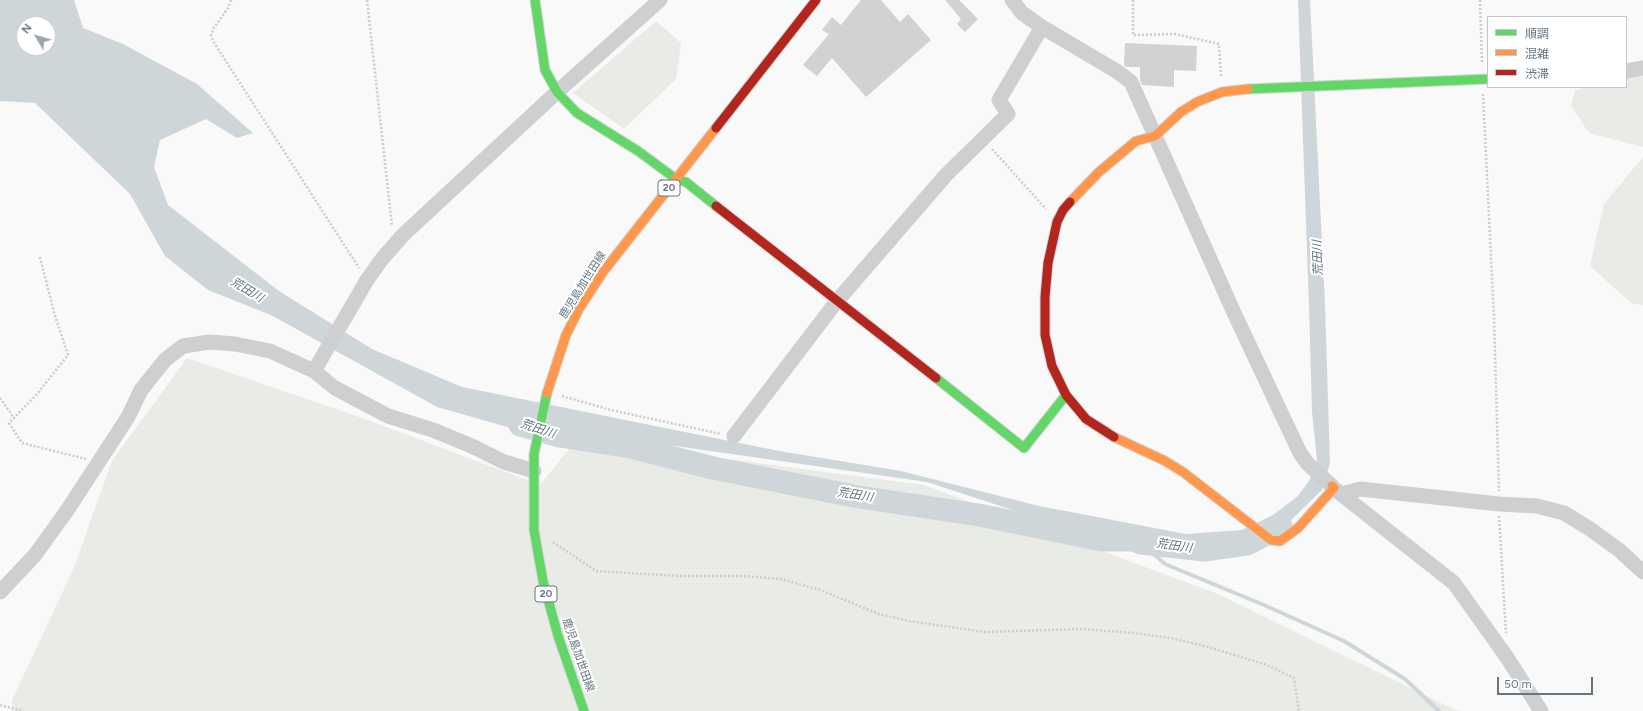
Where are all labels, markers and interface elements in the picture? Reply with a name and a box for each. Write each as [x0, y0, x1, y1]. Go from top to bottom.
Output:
north arrow [16, 16, 56, 56]
legend [1487, 16, 1627, 88]
text: N [19, 22, 35, 36]
text: 順調 [1525, 27, 1549, 41]
text: 混雑 [1525, 47, 1549, 61]
text: 渋滞 [1525, 67, 1549, 81]
road number: 20 [658, 180, 680, 196]
water label: 荒田川 [1310, 240, 1326, 276]
street label: 鹿児島加世田線 [557, 249, 609, 321]
water label: 荒田川 [228, 275, 266, 305]
water label: 荒田川 [519, 417, 557, 441]
water label: 荒田川 [836, 485, 874, 505]
water label: 荒田川 [1155, 536, 1193, 556]
road number: 20 [535, 586, 557, 602]
street label: 鹿児島加世田線 [559, 616, 597, 694]
scale bar [1499, 669, 1595, 695]
text: 50 m [1504, 677, 1532, 691]

